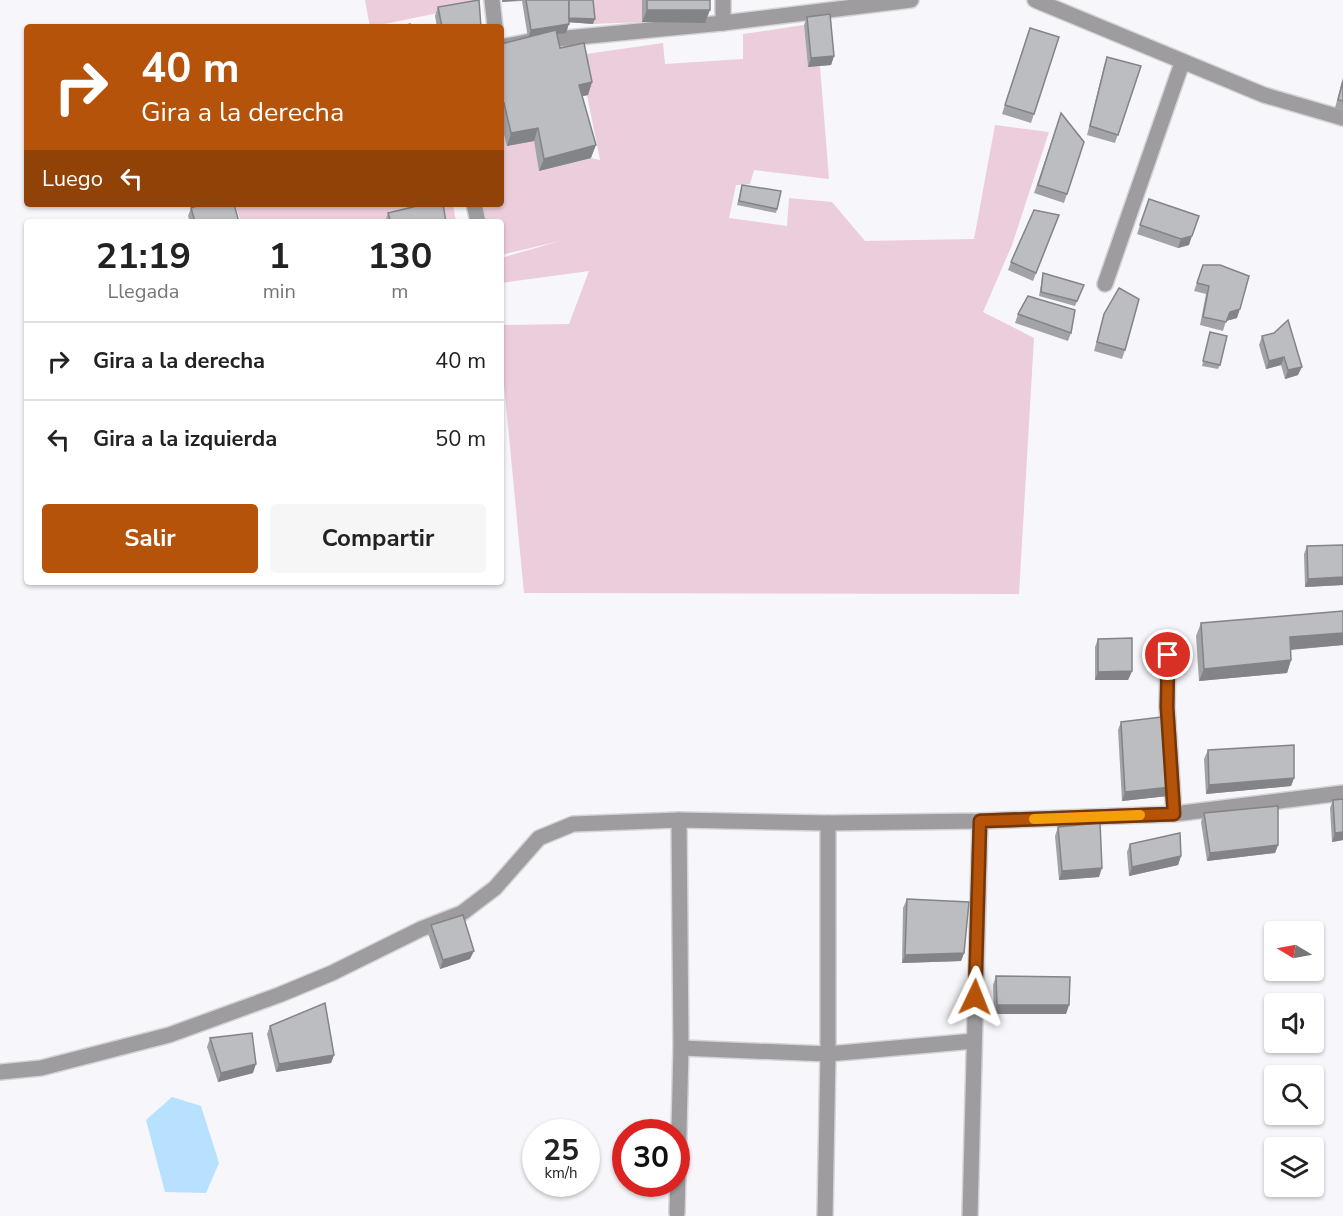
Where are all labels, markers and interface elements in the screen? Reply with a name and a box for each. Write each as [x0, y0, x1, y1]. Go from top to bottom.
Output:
text: 40 m [141, 40, 240, 97]
icon: right [42, 48, 120, 126]
text: Gira a la derecha [141, 94, 344, 131]
icon: left [115, 162, 148, 195]
text: Luego [42, 164, 103, 194]
text: 21:19 [96, 232, 191, 281]
text: 1 [268, 232, 290, 281]
text: 130 [367, 232, 432, 281]
text: Llegada [107, 278, 179, 305]
text: min [263, 278, 296, 305]
text: m [391, 278, 408, 305]
icon: right [42, 345, 75, 378]
text: Gira a la derecha [93, 346, 265, 376]
text: 40 m [435, 346, 486, 376]
icon: left [42, 423, 75, 456]
text: Gira a la izquierda [93, 424, 277, 454]
text: 50 m [435, 424, 486, 454]
button: Salir [42, 504, 258, 573]
button: Compartir [270, 504, 486, 573]
pin [1142, 629, 1193, 680]
icon: arrive [1151, 638, 1184, 671]
north arrow [1264, 921, 1324, 981]
map controls [1264, 921, 1324, 1197]
position arrow [943, 965, 1007, 1029]
button: sound [1264, 993, 1324, 1053]
button: search [1264, 1065, 1324, 1125]
speed limit sign: 30 [612, 1119, 690, 1197]
text: 25 [543, 1130, 579, 1171]
button: layers [1264, 1137, 1324, 1197]
text: km/h [544, 1163, 578, 1183]

